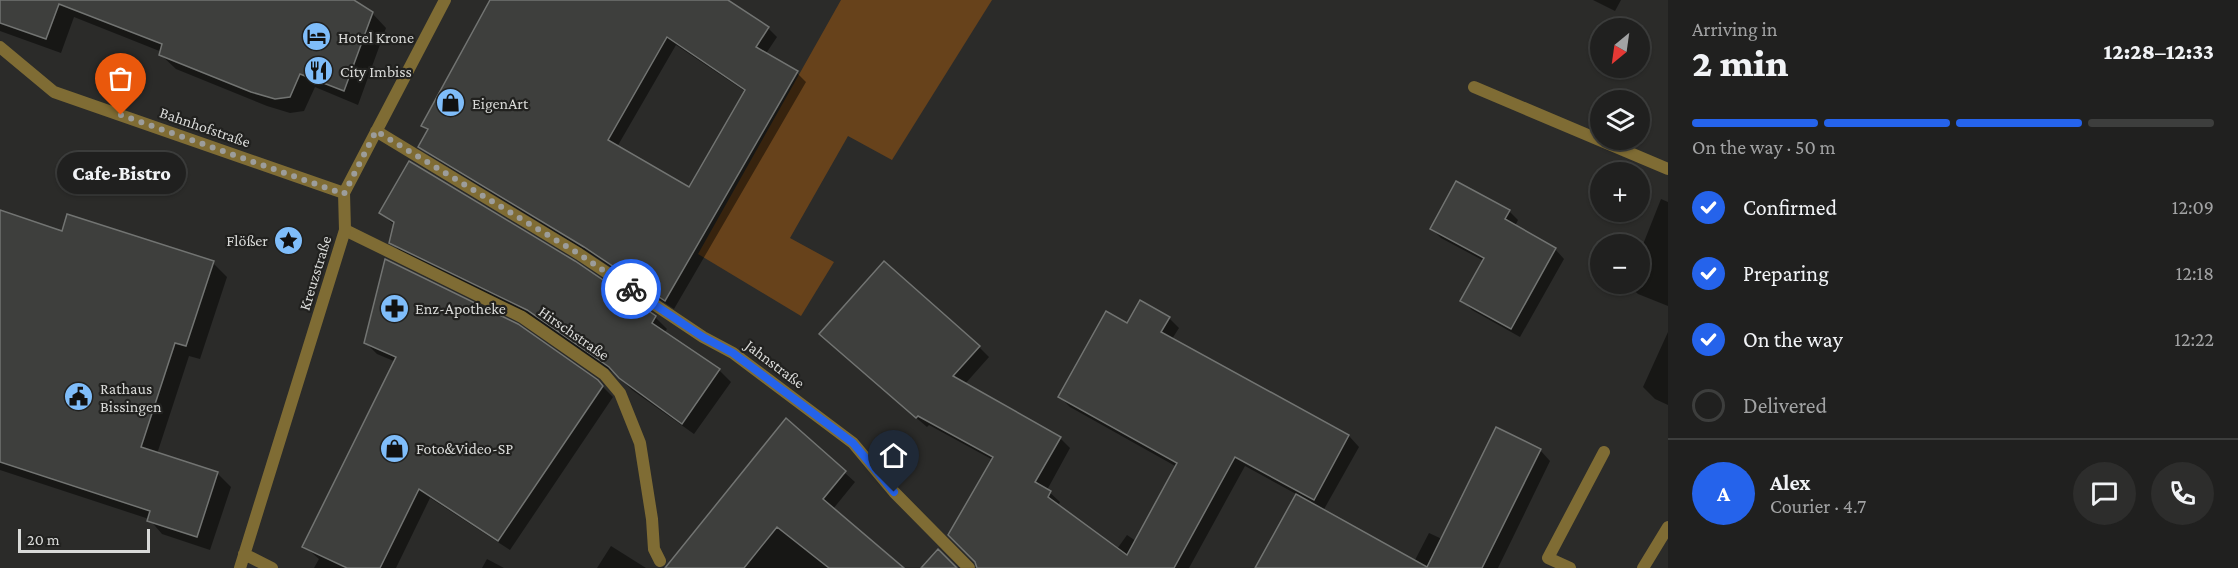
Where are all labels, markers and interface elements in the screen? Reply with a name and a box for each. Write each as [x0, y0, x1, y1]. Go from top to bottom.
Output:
north arrow [1590, 18, 1650, 78]
map controls [1590, 18, 1650, 294]
text: Arriving in [1692, 18, 1777, 40]
hotel icon: Hotel Krone [301, 21, 333, 53]
place label: Hotel Krone [338, 29, 414, 46]
text: 12:28–12:33 [2104, 39, 2214, 64]
text: 2 min [1692, 41, 1788, 84]
pin [95, 53, 146, 115]
restaurant icon: City Imbiss [303, 55, 335, 87]
icon: bag [104, 62, 137, 95]
place label: City Imbiss [340, 63, 412, 81]
shop icon: EigenArt [435, 87, 467, 119]
button: layers [1590, 90, 1650, 150]
place label: EigenArt [472, 95, 529, 113]
street label: Bahnhofstraße [157, 104, 253, 150]
text: On the way · 50 m [1692, 136, 1836, 158]
callout: Cafe-Bistro [57, 151, 186, 193]
text: Cafe-Bistro [72, 162, 171, 184]
button: + [1590, 162, 1650, 222]
icon: check [1692, 191, 1725, 224]
text: Confirmed [1743, 195, 1837, 220]
text: 12:09 [2172, 196, 2214, 218]
place icon: Flößer [273, 224, 305, 256]
place label: Flößer [226, 232, 268, 249]
street label: Kreuzstraße [296, 234, 334, 312]
button: − [1590, 234, 1650, 294]
icon: check [1692, 257, 1725, 290]
courier [601, 259, 661, 319]
text: Preparing [1743, 261, 1829, 286]
text: 12:18 [2176, 262, 2214, 284]
icon: bike [615, 273, 648, 306]
pharmacy icon: Enz-Apotheke [378, 292, 410, 324]
place label: Enz-Apotheke [415, 300, 506, 318]
street label: Hirschstraße [536, 303, 612, 363]
icon: check [1692, 323, 1725, 356]
text: On the way [1743, 327, 1843, 352]
text: 12:22 [2174, 328, 2214, 350]
street label: Jahnstraße [740, 335, 808, 393]
place label: Rathaus Bissingen [100, 380, 162, 416]
public building icon: Rathaus Bissingen [63, 381, 95, 413]
text: Delivered [1743, 393, 1827, 418]
pin [868, 430, 919, 492]
shop icon: Foto&Video-SP [379, 432, 411, 464]
icon: home [877, 439, 910, 472]
place label: Foto&Video-SP [416, 440, 513, 457]
button: chat [2073, 462, 2136, 525]
button: phone [2151, 462, 2214, 525]
text: Alex [1770, 470, 1811, 495]
text: A [1717, 481, 1730, 506]
text: Courier · 4.7 [1770, 495, 1866, 517]
scale bar [18, 526, 150, 554]
text: 20 m [27, 531, 60, 548]

